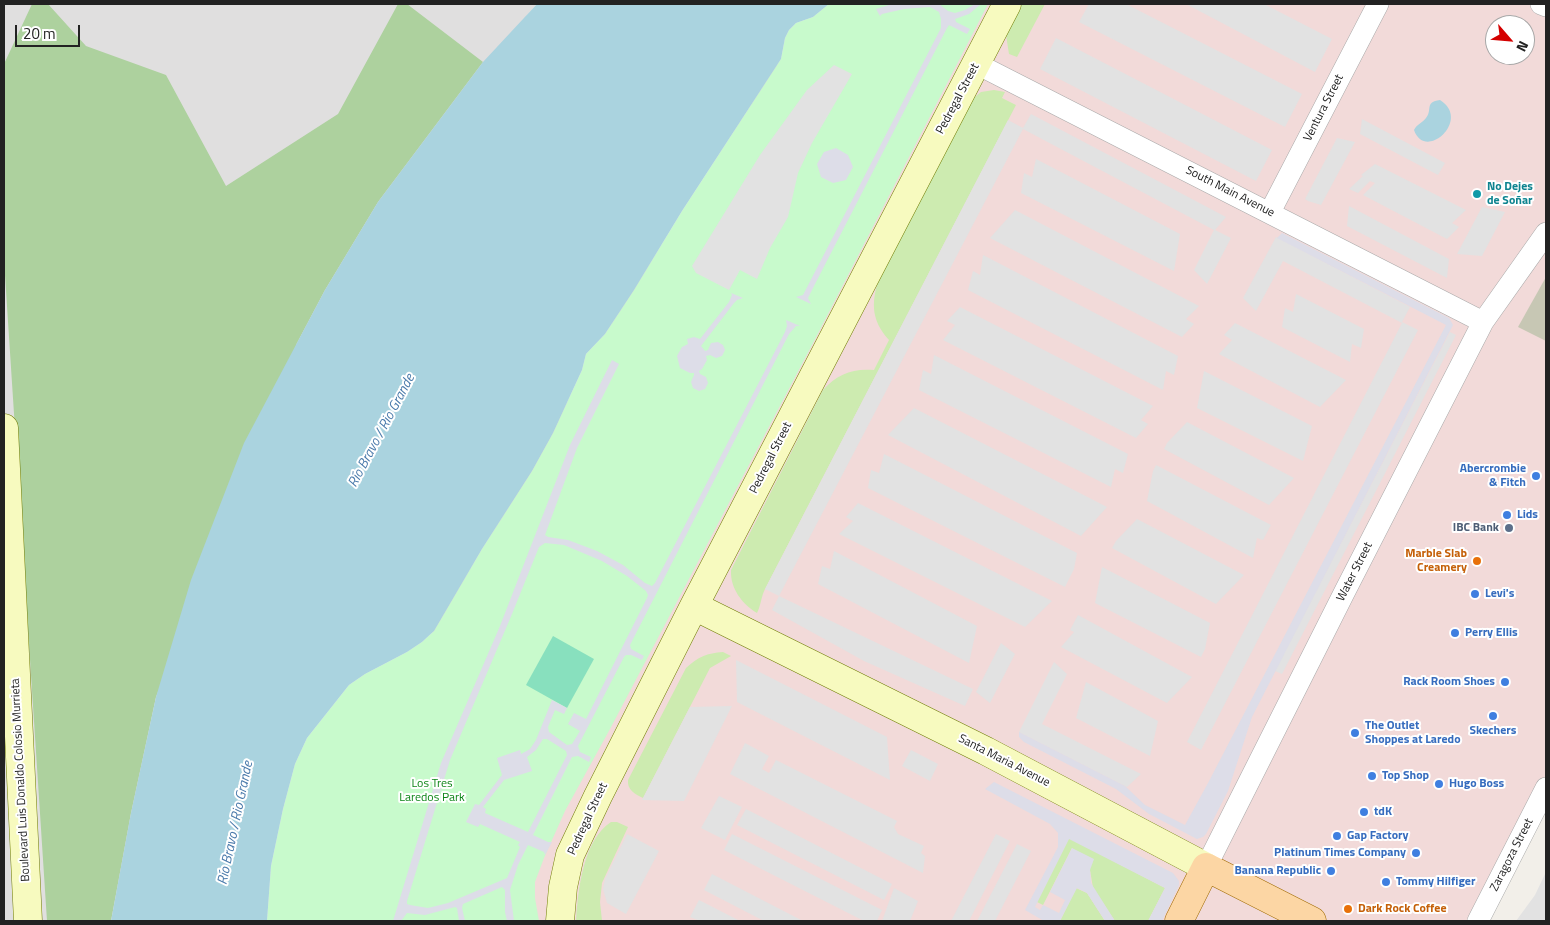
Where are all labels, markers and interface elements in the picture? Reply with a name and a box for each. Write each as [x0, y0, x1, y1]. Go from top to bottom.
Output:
scale bar [18, 15, 82, 47]
north arrow [1485, 15, 1535, 65]
text: 20 m [23, 22, 56, 45]
text: N [1511, 37, 1534, 56]
street label: Pedregal Street [933, 61, 983, 137]
street label: Ventura Street [1301, 72, 1347, 144]
street label: South Main Avenue [1183, 163, 1277, 221]
place label: No Dejes de Soñar [1487, 180, 1533, 208]
marker: No Dejes de Soñar [1471, 188, 1483, 200]
water label: Río Bravo / Rio Grande [345, 372, 419, 490]
street label: Pedregal Street [747, 420, 795, 496]
place label: Abercrombie & Fitch [1460, 462, 1526, 490]
marker: Abercrombie & Fitch [1530, 470, 1542, 482]
place label: Lids [1517, 508, 1538, 522]
marker: Lids [1501, 509, 1513, 521]
place label: IBC Bank [1453, 521, 1499, 535]
marker: IBC Bank [1503, 522, 1515, 534]
street label: Water Street [1334, 540, 1376, 604]
place label: Marble Slab Creamery [1405, 547, 1467, 575]
marker: Marble Slab Creamery [1471, 555, 1483, 567]
place label: Levi's [1485, 587, 1514, 601]
marker: Levi's [1469, 588, 1481, 600]
place label: Perry Ellis [1465, 626, 1518, 640]
marker: Perry Ellis [1449, 627, 1461, 639]
place label: Rack Room Shoes [1403, 675, 1495, 689]
marker: Rack Room Shoes [1499, 676, 1511, 688]
street label: Boulevard Luis Donaldo Colosio Murrieta [8, 678, 34, 882]
marker: Skechers [1487, 710, 1499, 722]
place label: The Outlet Shoppes at Laredo [1365, 719, 1461, 747]
place label: Skechers [1470, 724, 1516, 738]
marker: The Outlet Shoppes at Laredo [1349, 727, 1361, 739]
street label: Santa Maria Avenue [956, 732, 1052, 790]
water label: Río Bravo / Rio Grande [215, 760, 257, 886]
place label: Top Shop [1382, 769, 1429, 783]
marker: Top Shop [1366, 770, 1378, 782]
park label: Los Tres Laredos Park [399, 777, 465, 805]
place label: Hugo Boss [1449, 777, 1504, 791]
marker: Hugo Boss [1433, 778, 1445, 790]
street label: Pedregal Street [565, 781, 611, 857]
place label: tdK [1374, 805, 1392, 819]
marker: tdK [1358, 806, 1370, 818]
street label: Zaragoza Street [1487, 816, 1537, 894]
place label: Gap Factory [1347, 829, 1408, 843]
marker: Gap Factory [1331, 830, 1343, 842]
place label: Platinum Times Company [1274, 846, 1406, 860]
marker: Platinum Times Company [1410, 847, 1422, 859]
place label: Banana Republic [1235, 864, 1321, 878]
marker: Banana Republic [1325, 865, 1337, 877]
place label: Tommy Hilfiger [1396, 875, 1475, 889]
marker: Tommy Hilfiger [1380, 876, 1392, 888]
place label: Dark Rock Coffee [1358, 902, 1447, 916]
marker: Dark Rock Coffee [1342, 903, 1354, 915]

